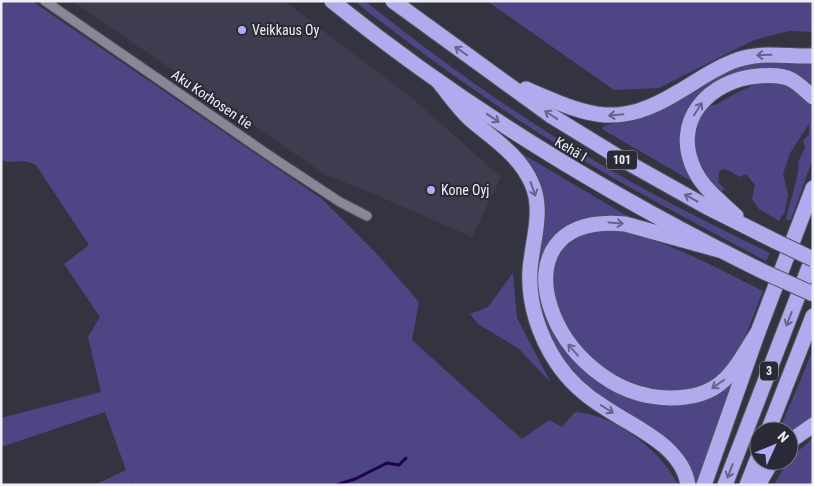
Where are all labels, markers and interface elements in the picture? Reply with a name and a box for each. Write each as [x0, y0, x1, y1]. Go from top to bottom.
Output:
place label: Veikkaus Oy [252, 22, 319, 38]
marker: Veikkaus Oy [236, 24, 248, 36]
one-way arrow [455, 46, 469, 56]
one-way arrow [756, 50, 772, 60]
street label: Aku Korhosen tie [169, 66, 256, 132]
one-way arrow [693, 102, 703, 116]
one-way arrow [544, 110, 558, 120]
one-way arrow [608, 111, 624, 120]
one-way arrow [486, 113, 500, 123]
street label: Kehä I [552, 133, 590, 165]
road number: 101 [607, 150, 637, 170]
one-way arrow [529, 180, 538, 196]
place label: Kone Oyj [441, 182, 489, 198]
marker: Kone Oyj [425, 184, 437, 196]
one-way arrow [684, 193, 698, 203]
one-way arrow [608, 219, 624, 228]
one-way arrow [784, 311, 793, 326]
one-way arrow [567, 343, 579, 356]
road number: 3 [760, 362, 778, 381]
one-way arrow [711, 379, 725, 389]
one-way arrow [600, 405, 614, 415]
north arrow [749, 421, 799, 471]
text: N [775, 428, 792, 446]
one-way arrow [725, 463, 734, 478]

